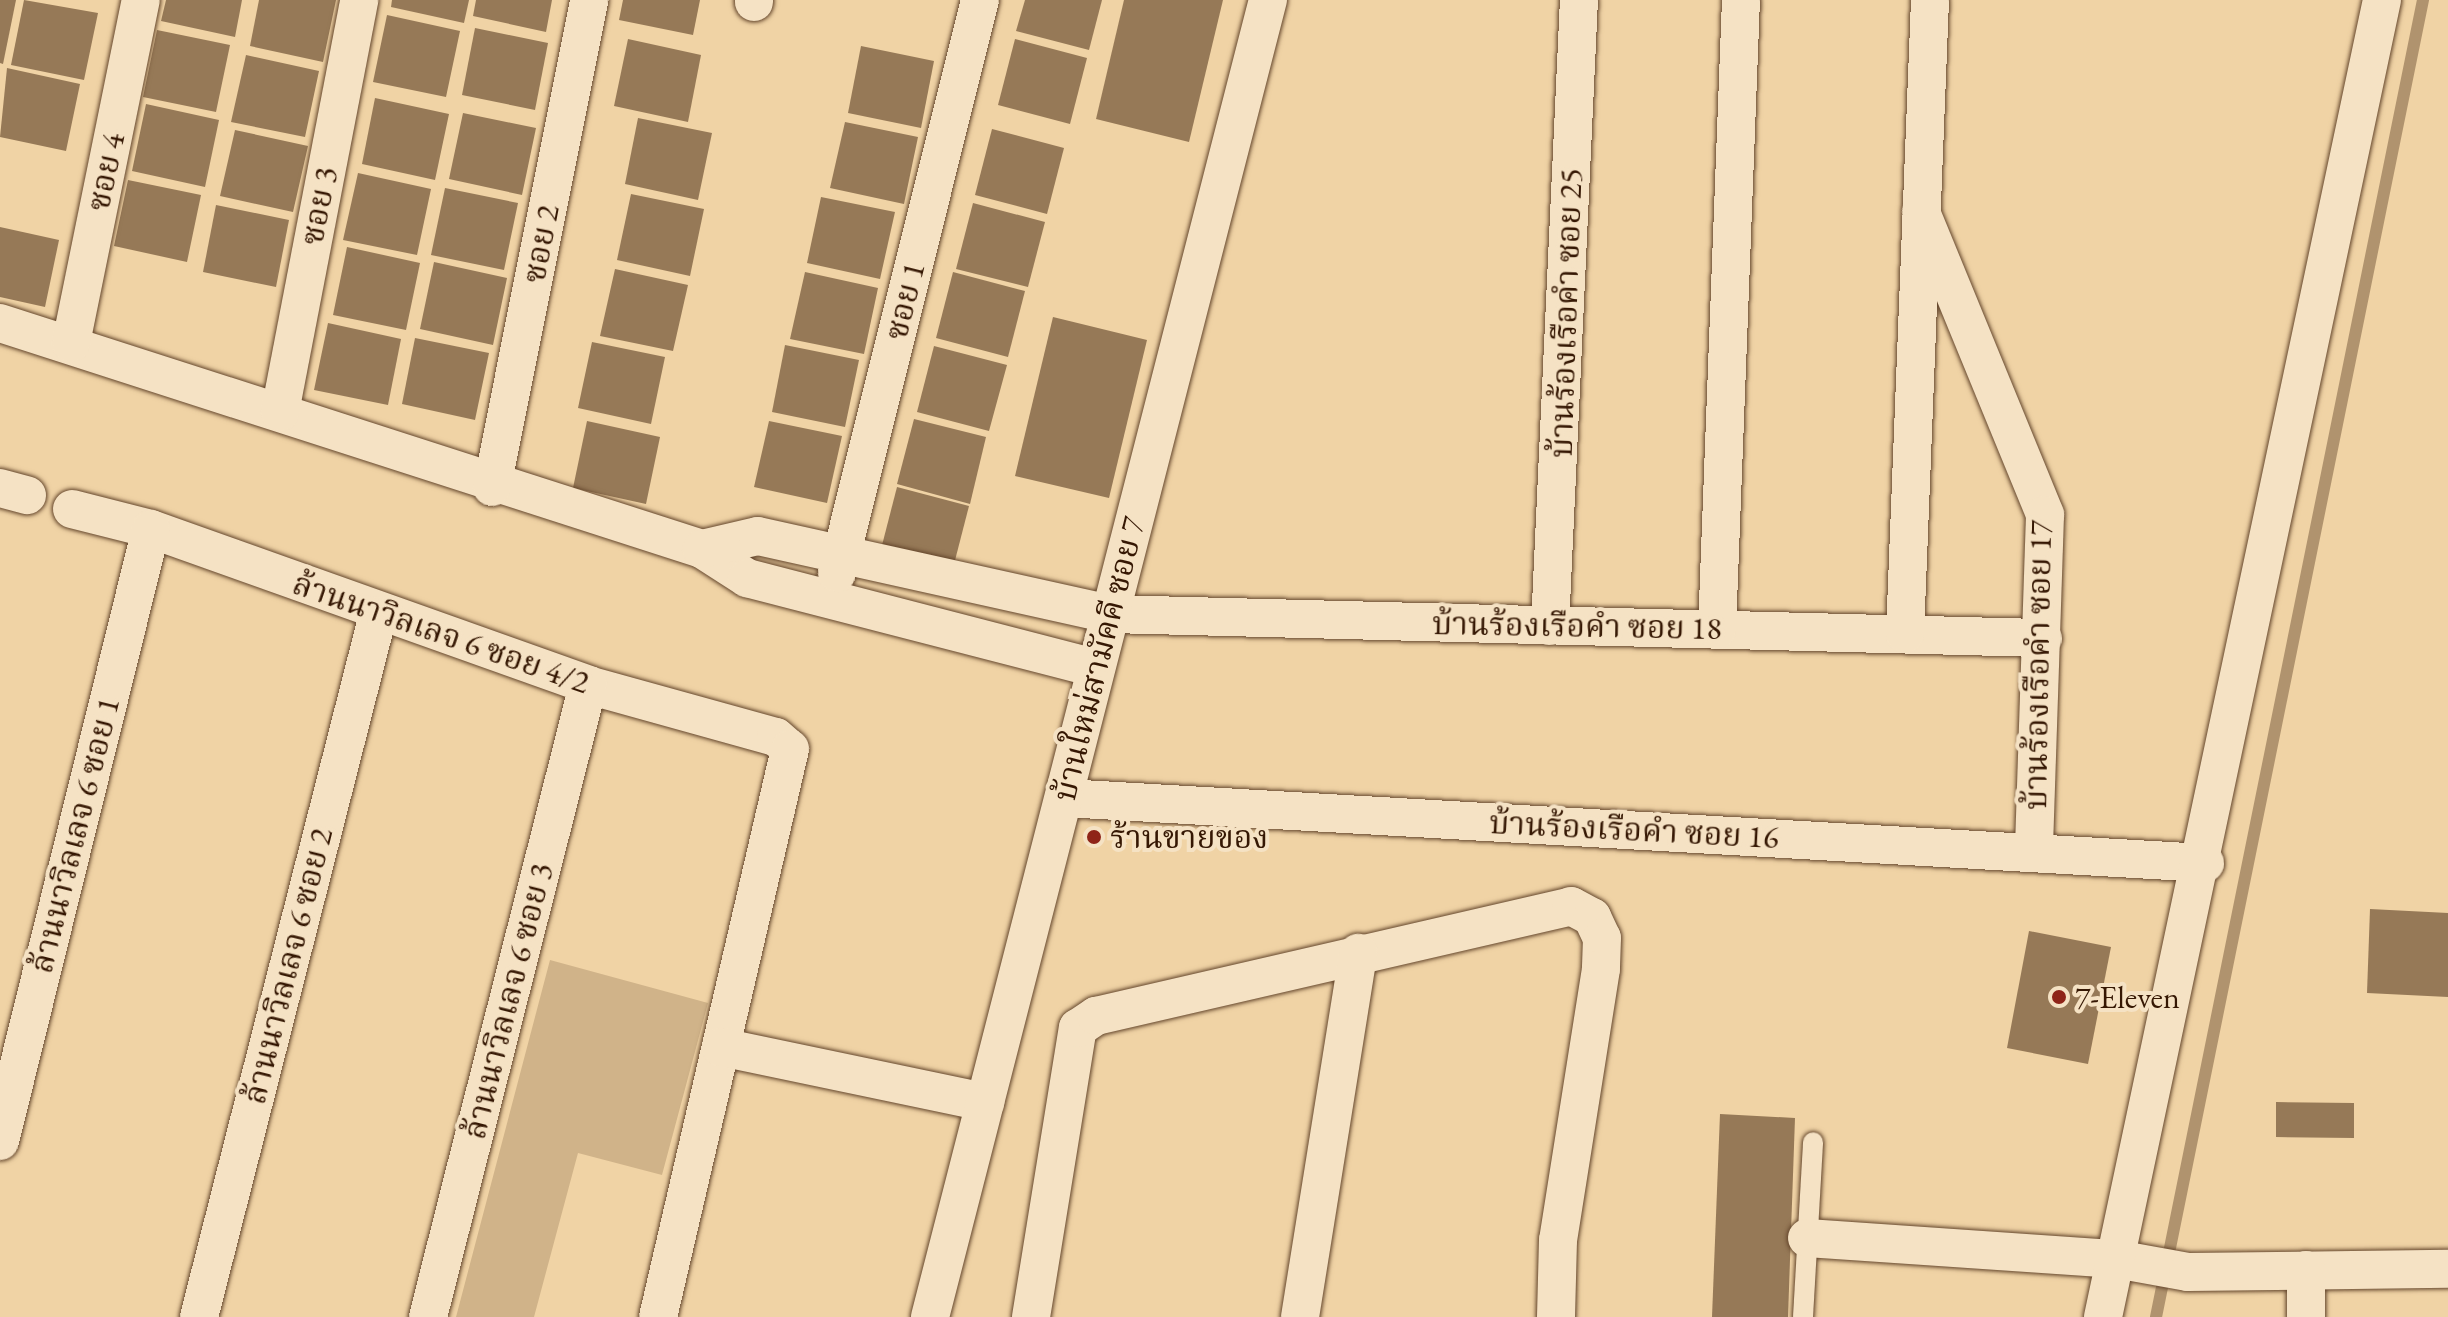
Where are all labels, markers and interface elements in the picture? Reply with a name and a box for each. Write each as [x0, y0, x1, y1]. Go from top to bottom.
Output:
street label: ซอย 4 [79, 129, 133, 215]
street label: ซอย 3 [293, 164, 345, 248]
street label: บ้านร้องเรือคำ ซอย 25 [1542, 168, 1590, 458]
street label: ซอย 2 [515, 202, 567, 286]
street label: ซอย 1 [877, 258, 933, 344]
street label: บ้านใหม่สามัคคี ซอย 7 [1045, 513, 1153, 805]
street label: บ้านร้องเรือคำ ซอย 17 [2016, 520, 2060, 810]
street label: ล้านนาวิลเลจ 6 ซอย 4/2 [288, 564, 594, 702]
street label: บ้านร้องเรือคำ ซอย 18 [1432, 604, 1722, 648]
street label: ล้านนาวิลเลจ 6 ซอย 1 [22, 693, 128, 977]
street label: บ้านร้องเรือคำ ซอย 16 [1488, 803, 1780, 857]
place label: ร้านขายของ [1110, 818, 1268, 856]
street label: ล้านนาวิลเลจ 6 ซอย 2 [235, 824, 341, 1108]
marker: ร้านขายของ [1085, 828, 1103, 846]
street label: ล้านนาวิลเลจ 6 ซอย 3 [455, 859, 561, 1143]
place label: 7-Eleven [2075, 978, 2180, 1016]
marker: 7-Eleven [2050, 988, 2068, 1006]

